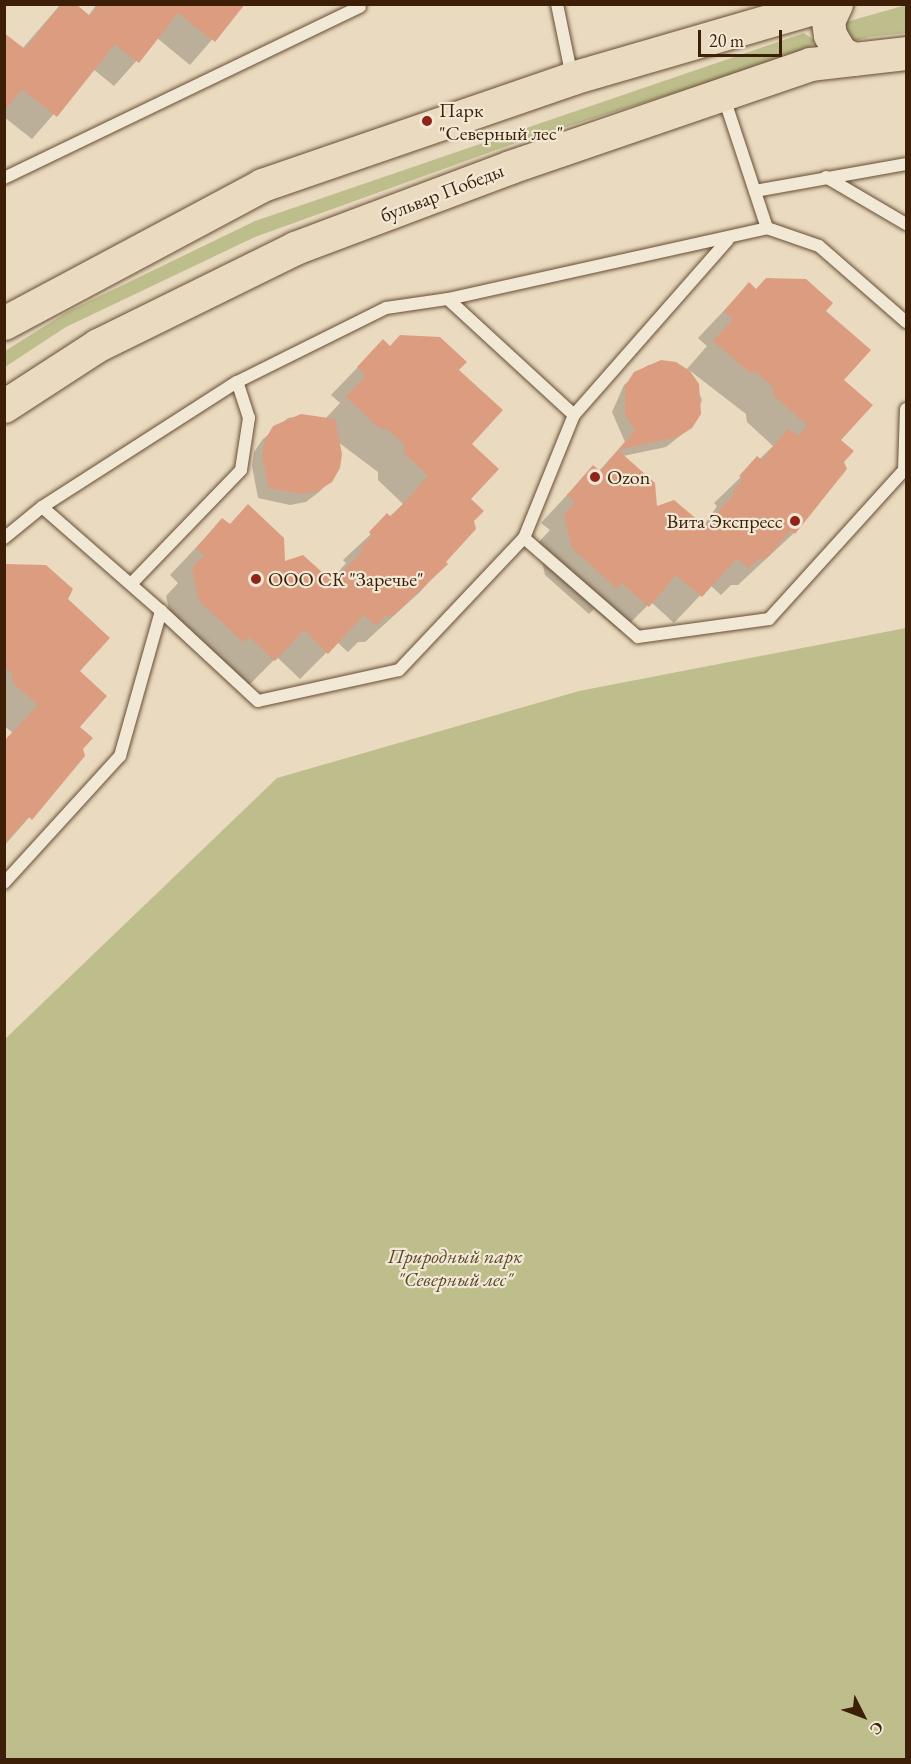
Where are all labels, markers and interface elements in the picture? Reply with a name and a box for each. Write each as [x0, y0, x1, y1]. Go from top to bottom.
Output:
scale bar [701, 18, 785, 56]
text: 20 m [709, 29, 744, 52]
place label: Парк "Северный лес" [439, 98, 563, 145]
marker: Парк "Северный лес" [420, 114, 434, 128]
street label: бульвар Победы [377, 158, 507, 228]
place label: Ozon [607, 465, 650, 489]
marker: Ozon [588, 470, 602, 484]
place label: Вита Экспресс [667, 509, 783, 533]
marker: Вита Экспресс [788, 514, 802, 528]
place label: ООО СК "Заречье" [268, 567, 424, 591]
marker: ООО СК "Заречье" [249, 572, 263, 586]
park label: Природный парк "Северный лес" [388, 1244, 522, 1291]
north arrow [833, 1686, 893, 1746]
text: С [865, 1717, 888, 1740]

